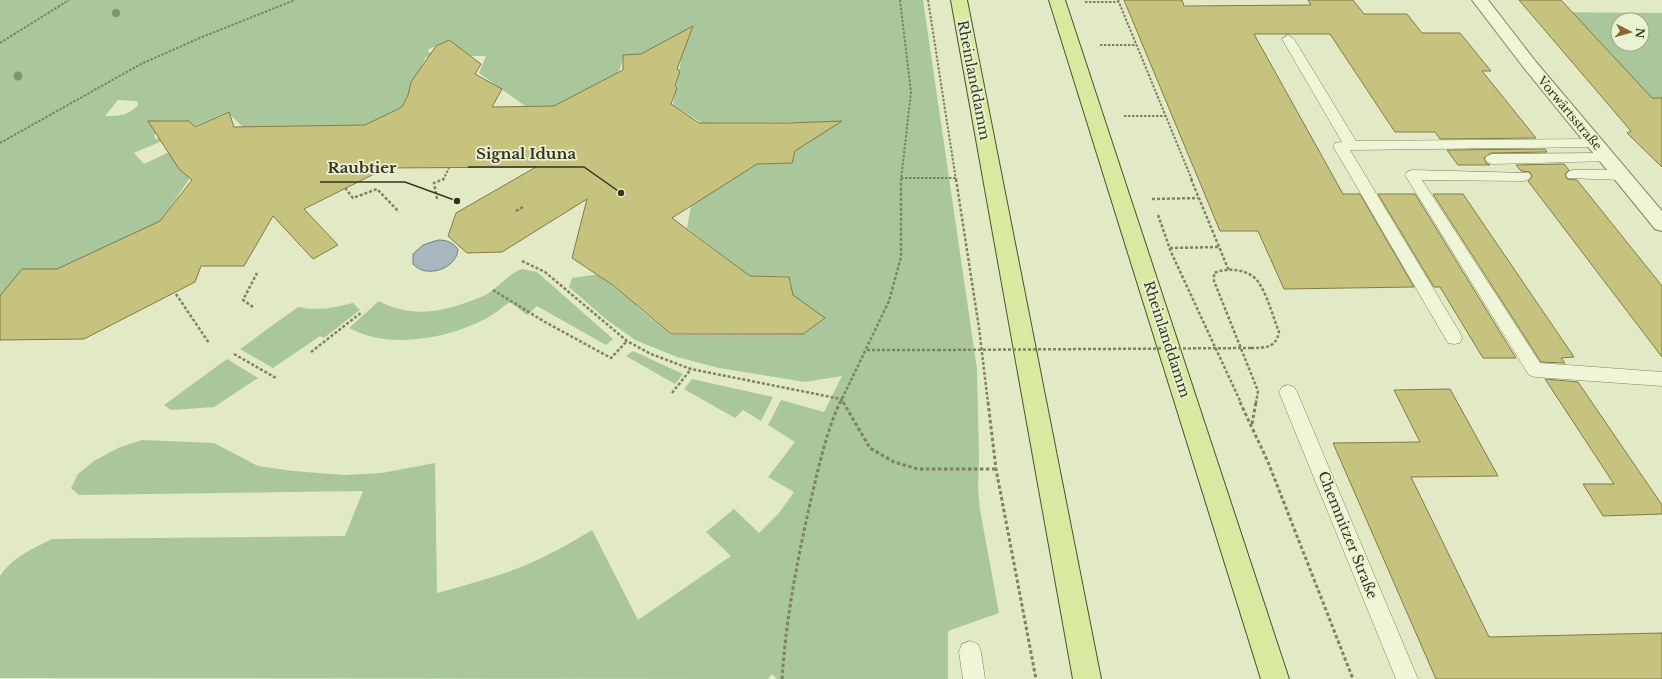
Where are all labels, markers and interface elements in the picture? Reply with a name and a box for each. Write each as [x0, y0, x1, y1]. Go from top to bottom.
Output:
north arrow [1610, 12, 1650, 52]
street label: Rheinlanddamm [954, 19, 994, 141]
text: N [1632, 27, 1647, 40]
street label: Vorwärtsstraße [1534, 72, 1605, 153]
callout: Signal Iduna [468, 140, 584, 167]
text: Signal Iduna [476, 144, 576, 163]
callout: Raubtier [320, 155, 405, 182]
text: Raubtier [328, 158, 397, 177]
street label: Rheinlanddamm [1140, 278, 1194, 400]
street label: Chemnitzer Straße [1314, 469, 1382, 601]

